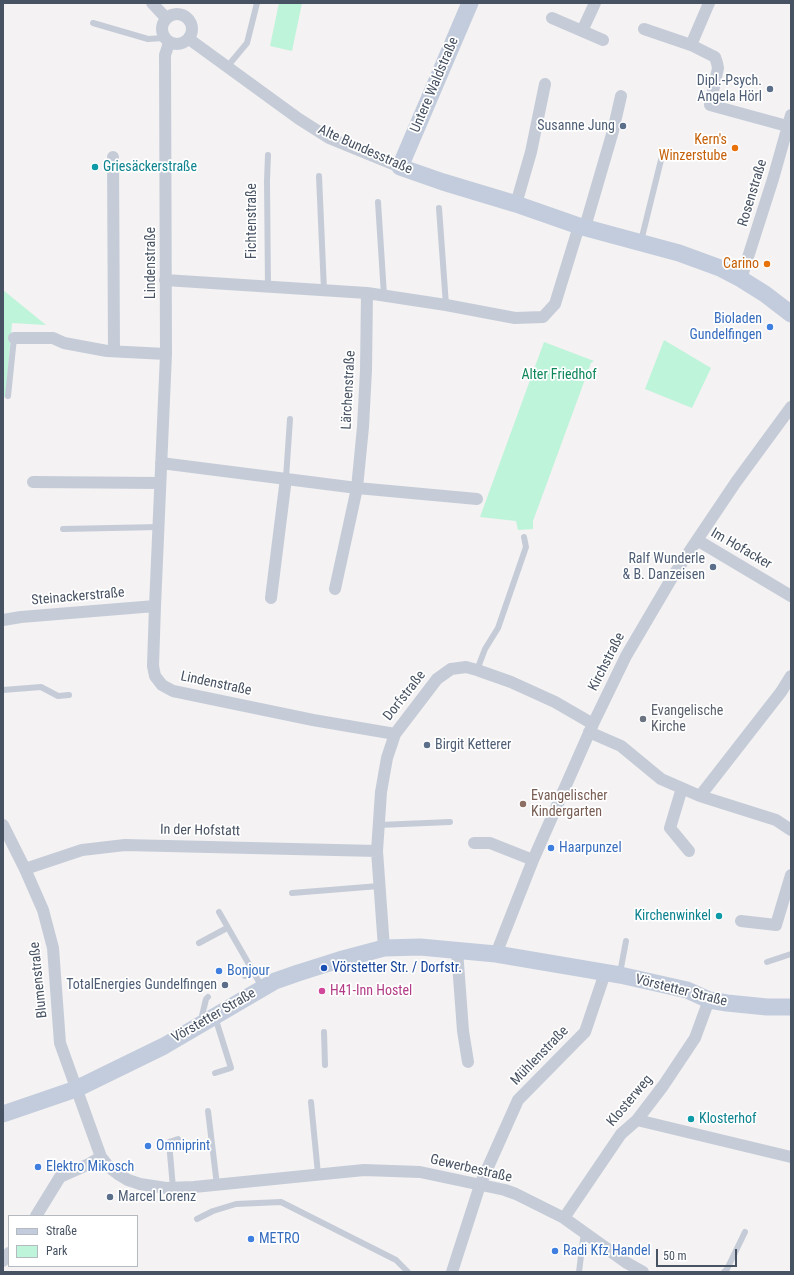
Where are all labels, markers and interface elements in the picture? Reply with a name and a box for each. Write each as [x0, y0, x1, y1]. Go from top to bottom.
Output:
street label: Untere Waldstraße [407, 35, 463, 135]
place label: Dipl.-Psych. Angela Hörl [697, 73, 762, 106]
marker: Dipl.-Psych. Angela Hörl [765, 84, 775, 94]
place label: Susanne Jung [537, 118, 615, 134]
marker: Susanne Jung [618, 121, 628, 131]
street label: Alte Bundesstraße [315, 122, 415, 178]
place label: Kern's Winzerstube [659, 132, 727, 164]
marker: Kern's Winzerstube [730, 143, 740, 153]
street label: Rosenstraße [735, 157, 771, 229]
place label: Griesäckerstraße [103, 159, 197, 175]
marker: Griesäckerstraße [90, 162, 100, 172]
street label: Fichtenstraße [244, 183, 260, 259]
street label: Lindenstraße [143, 227, 159, 299]
place label: Carino [723, 256, 759, 272]
marker: Carino [762, 259, 772, 269]
place label: Bioladen Gundelfingen [690, 311, 762, 344]
marker: Bioladen Gundelfingen [765, 322, 775, 332]
street label: Lärchenstraße [339, 350, 359, 430]
park label: Alter Friedhof [521, 367, 597, 383]
street label: Im Hofacker [708, 525, 774, 573]
place label: Ralf Wunderle & B. Danzeisen [623, 551, 705, 584]
marker: Ralf Wunderle & B. Danzeisen [708, 562, 718, 572]
street label: Steinackerstraße [31, 585, 125, 609]
street label: Kirchstraße [585, 630, 629, 694]
street label: Lindenstraße [179, 668, 253, 700]
street label: Dorfstraße [380, 668, 430, 724]
place label: Evangelische Kirche [651, 703, 723, 736]
marker: Evangelische Kirche [638, 714, 648, 724]
place label: Birgit Ketterer [435, 737, 511, 753]
marker: Birgit Ketterer [422, 740, 432, 750]
place label: Evangelischer Kindergarten [531, 788, 607, 820]
marker: Evangelischer Kindergarten [518, 799, 528, 809]
street label: In der Hofstatt [160, 822, 240, 840]
place label: Haarpunzel [559, 840, 622, 856]
marker: Haarpunzel [546, 843, 556, 853]
place label: Kirchenwinkel [634, 908, 711, 924]
marker: Kirchenwinkel [714, 911, 724, 921]
street label: Blumenstraße [27, 941, 51, 1019]
place label: Vörstetter Str. / Dorfstr. [332, 960, 462, 976]
place label: Bonjour [227, 963, 270, 979]
marker: Vörstetter Str. / Dorfstr. [319, 963, 329, 973]
marker: Bonjour [214, 966, 224, 976]
street label: Vörstetter Straße [633, 971, 729, 1011]
place label: TotalEnergies Gundelfingen [66, 977, 217, 993]
marker: TotalEnergies Gundelfingen [220, 980, 230, 990]
place label: H41-Inn Hostel [330, 983, 412, 999]
street label: Vörstetter Straße [169, 985, 259, 1047]
marker: H41-Inn Hostel [317, 986, 327, 996]
street label: Mühlenstraße [508, 1023, 572, 1089]
street label: Klosterweg [604, 1072, 656, 1130]
place label: Klosterhof [699, 1111, 756, 1127]
marker: Klosterhof [686, 1114, 696, 1124]
place label: Omniprint [156, 1138, 210, 1154]
marker: Omniprint [143, 1141, 153, 1151]
street label: Gewerbestraße [429, 1151, 513, 1187]
place label: Elektro Mikosch [46, 1159, 134, 1175]
marker: Elektro Mikosch [33, 1162, 43, 1172]
place label: Marcel Lorenz [118, 1189, 196, 1205]
marker: Marcel Lorenz [105, 1192, 115, 1202]
legend [8, 1215, 138, 1267]
text: Straße [46, 1224, 77, 1238]
place label: METRO [259, 1231, 300, 1247]
marker: METRO [246, 1234, 256, 1244]
scale bar [658, 1241, 739, 1267]
place label: Radi Kfz Handel [563, 1243, 651, 1259]
text: Park [46, 1244, 67, 1258]
marker: Radi Kfz Handel [550, 1246, 560, 1256]
text: 50 m [663, 1249, 687, 1263]

